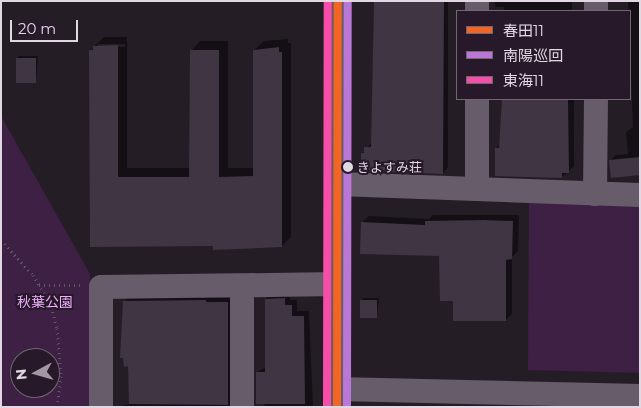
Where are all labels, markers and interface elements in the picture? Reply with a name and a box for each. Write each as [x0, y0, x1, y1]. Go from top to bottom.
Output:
scale bar [12, 10, 80, 42]
legend [456, 10, 631, 100]
text: 20 m [18, 19, 56, 38]
text: 春田11 [503, 21, 544, 40]
text: 南陽巡回 [503, 46, 563, 65]
text: 東海11 [503, 71, 544, 90]
place label: きよすみ荘 [357, 159, 422, 175]
marker: きよすみ荘 [343, 162, 353, 172]
park label: 秋葉公園 [17, 294, 73, 310]
north arrow [10, 348, 60, 398]
text: N [12, 368, 31, 381]

